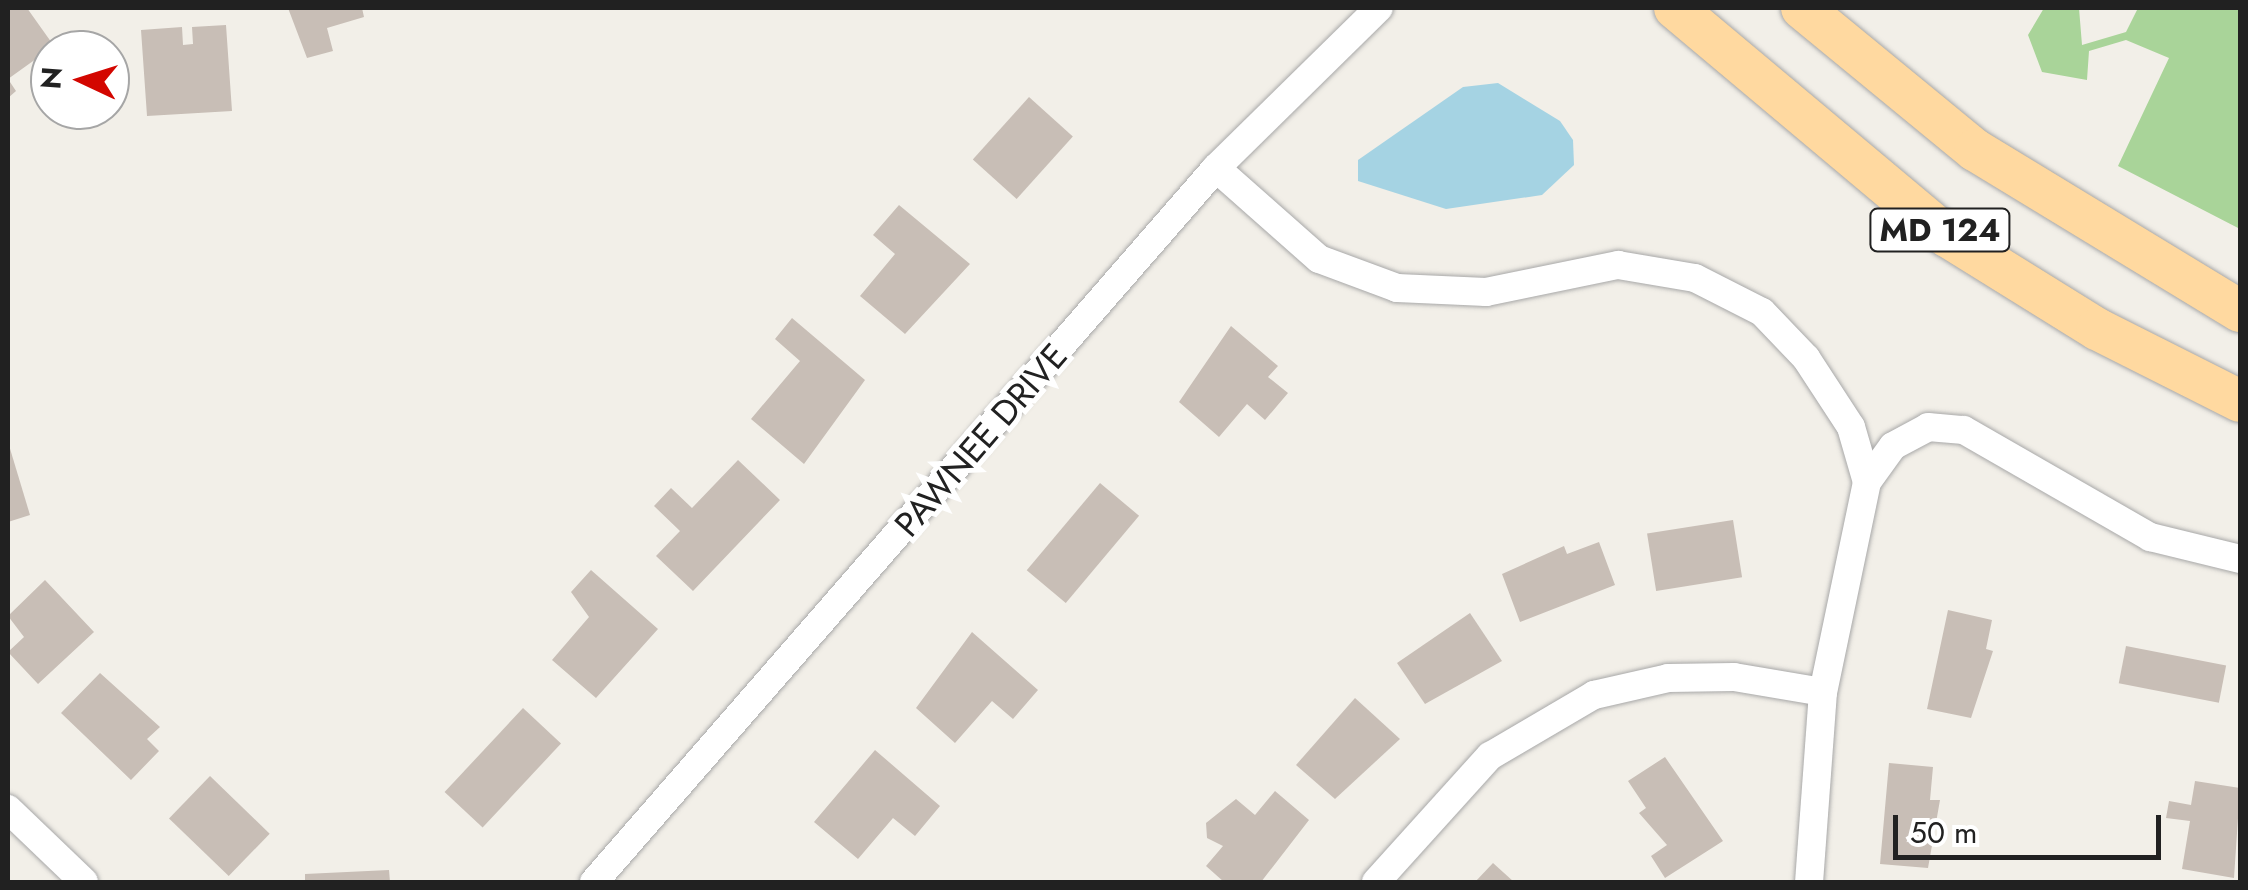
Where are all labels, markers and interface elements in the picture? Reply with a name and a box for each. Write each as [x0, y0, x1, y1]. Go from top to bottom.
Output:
north arrow [30, 30, 130, 130]
text: N [30, 65, 73, 91]
road number: MD 124 [1868, 203, 2012, 257]
street label: PAWNEE DRIVE [886, 335, 1076, 545]
scale bar [1898, 795, 2166, 857]
text: 50 m [1910, 811, 1977, 854]

